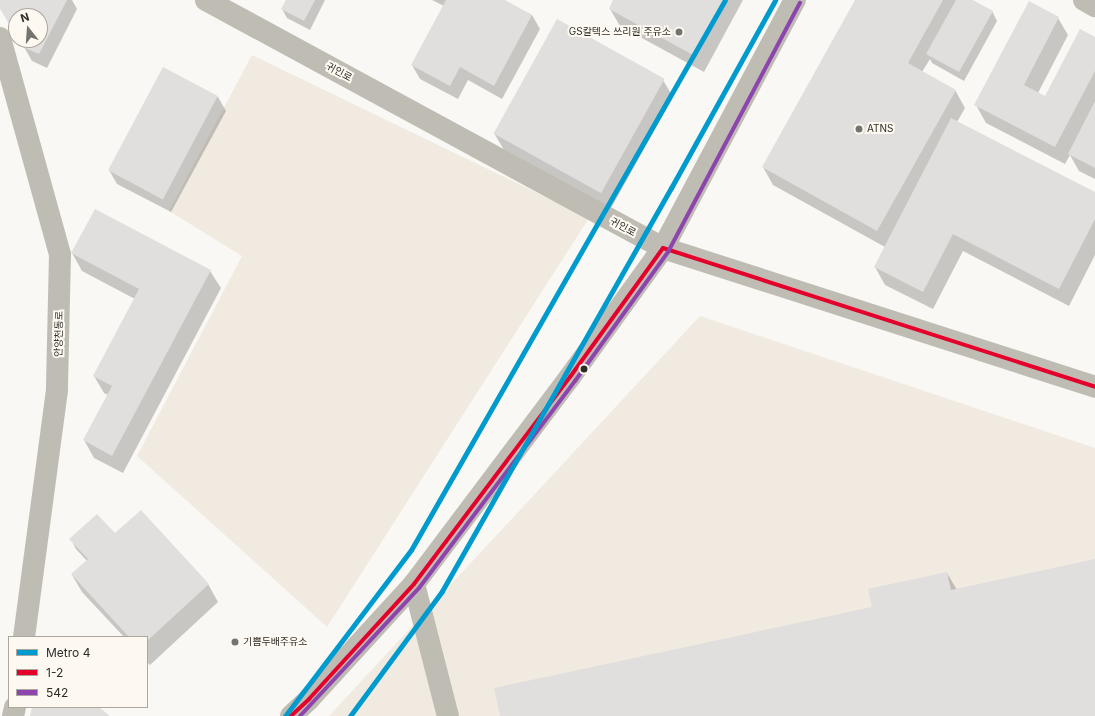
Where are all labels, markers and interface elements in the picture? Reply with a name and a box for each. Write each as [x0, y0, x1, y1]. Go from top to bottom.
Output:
north arrow [8, 8, 48, 48]
text: N [19, 10, 31, 25]
place label: GS칼텍스 쓰리원 주유소 [569, 26, 671, 38]
marker: GS칼텍스 쓰리원 주유소 [674, 27, 684, 37]
street label: 귀인로 [324, 60, 354, 84]
place label: ATNS [867, 123, 893, 135]
marker: ATNS [854, 124, 864, 134]
street label: 귀인로 [608, 215, 638, 239]
street label: 안양천동로 [53, 311, 65, 357]
unlabelled marker [579, 364, 589, 374]
legend [8, 636, 148, 708]
place label: 기쁨두배주유소 [243, 636, 307, 648]
marker: 기쁨두배주유소 [230, 637, 240, 647]
text: Metro 4 [46, 645, 90, 660]
text: 1-2 [46, 665, 63, 680]
text: 542 [46, 685, 68, 700]

